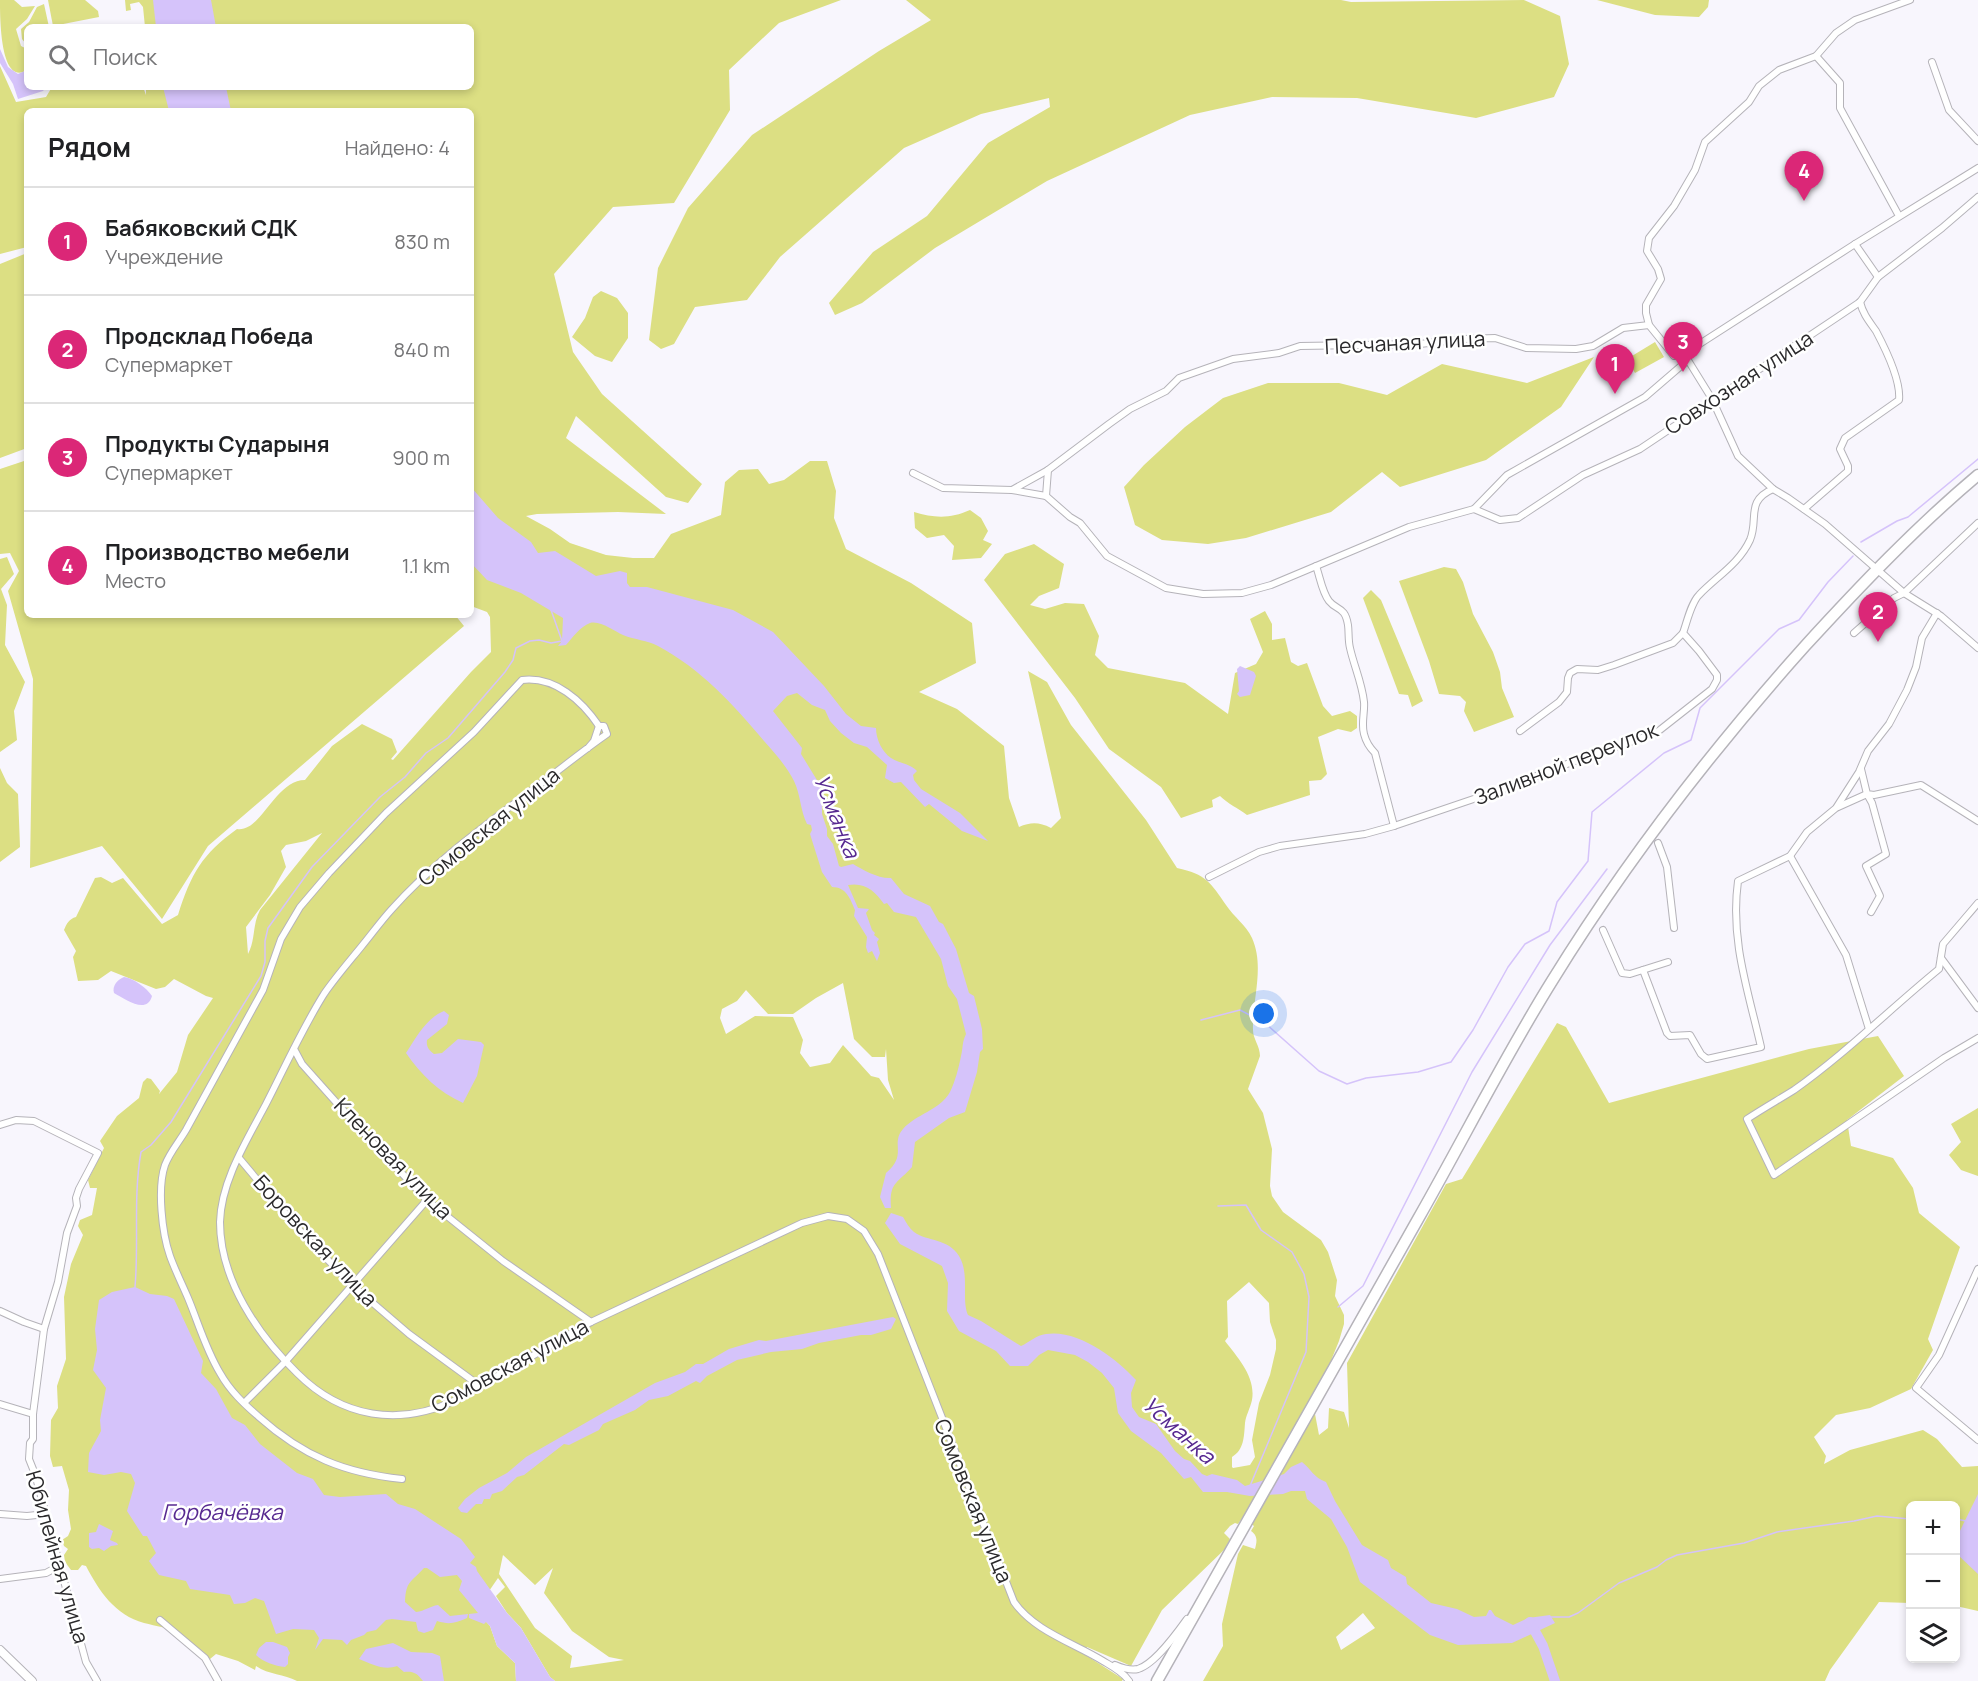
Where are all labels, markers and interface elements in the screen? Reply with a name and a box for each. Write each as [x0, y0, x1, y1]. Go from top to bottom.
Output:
search box [24, 24, 474, 90]
icon: search [45, 41, 78, 74]
text: Поиск [93, 42, 157, 72]
text: Рядом [48, 129, 131, 165]
text: Найдено: 4 [345, 134, 450, 161]
pin: 4 [1784, 152, 1824, 201]
text: Бабяковский СДК [105, 213, 297, 243]
text: 1 [63, 228, 72, 255]
text: 830 m [394, 228, 450, 255]
text: Учреждение [105, 243, 223, 270]
text: Продсклад Победа [105, 321, 313, 351]
pin: 3 [1664, 322, 1702, 372]
street label: Песчаная улица [1324, 324, 1486, 360]
street label: Совхозная улица [1659, 324, 1818, 441]
text: 2 [62, 336, 73, 363]
text: 840 m [393, 336, 450, 363]
pin: 1 [1596, 344, 1634, 394]
text: Супермаркет [105, 351, 233, 378]
text: Продукты Сударыня [105, 429, 330, 459]
text: 3 [62, 444, 73, 471]
text: 900 m [392, 444, 450, 471]
text: Супермаркет [105, 459, 233, 486]
text: Производство мебели [105, 537, 350, 567]
text: 4 [61, 552, 74, 579]
text: 1.1 km [402, 552, 450, 579]
text: Место [105, 567, 166, 594]
pin: 2 [1858, 592, 1898, 642]
street label: Заливной переулок [1470, 715, 1662, 811]
street label: Сомовская улица [412, 760, 565, 892]
water label: Усманка [807, 770, 868, 864]
your location [1249, 999, 1278, 1028]
street label: Кленовая улица [328, 1091, 459, 1225]
street label: Боровская улица [248, 1169, 384, 1312]
street label: Сомовская улица [426, 1312, 593, 1418]
water label: Усманка [1136, 1390, 1223, 1472]
street label: Сомовская улица [928, 1414, 1020, 1587]
street label: Юбилейная улица [20, 1467, 96, 1647]
water label: Горбачёвка [162, 1497, 284, 1527]
map controls [1906, 1501, 1960, 1663]
button: + [1906, 1501, 1960, 1555]
button: − [1906, 1555, 1960, 1609]
button: layers [1906, 1609, 1960, 1663]

